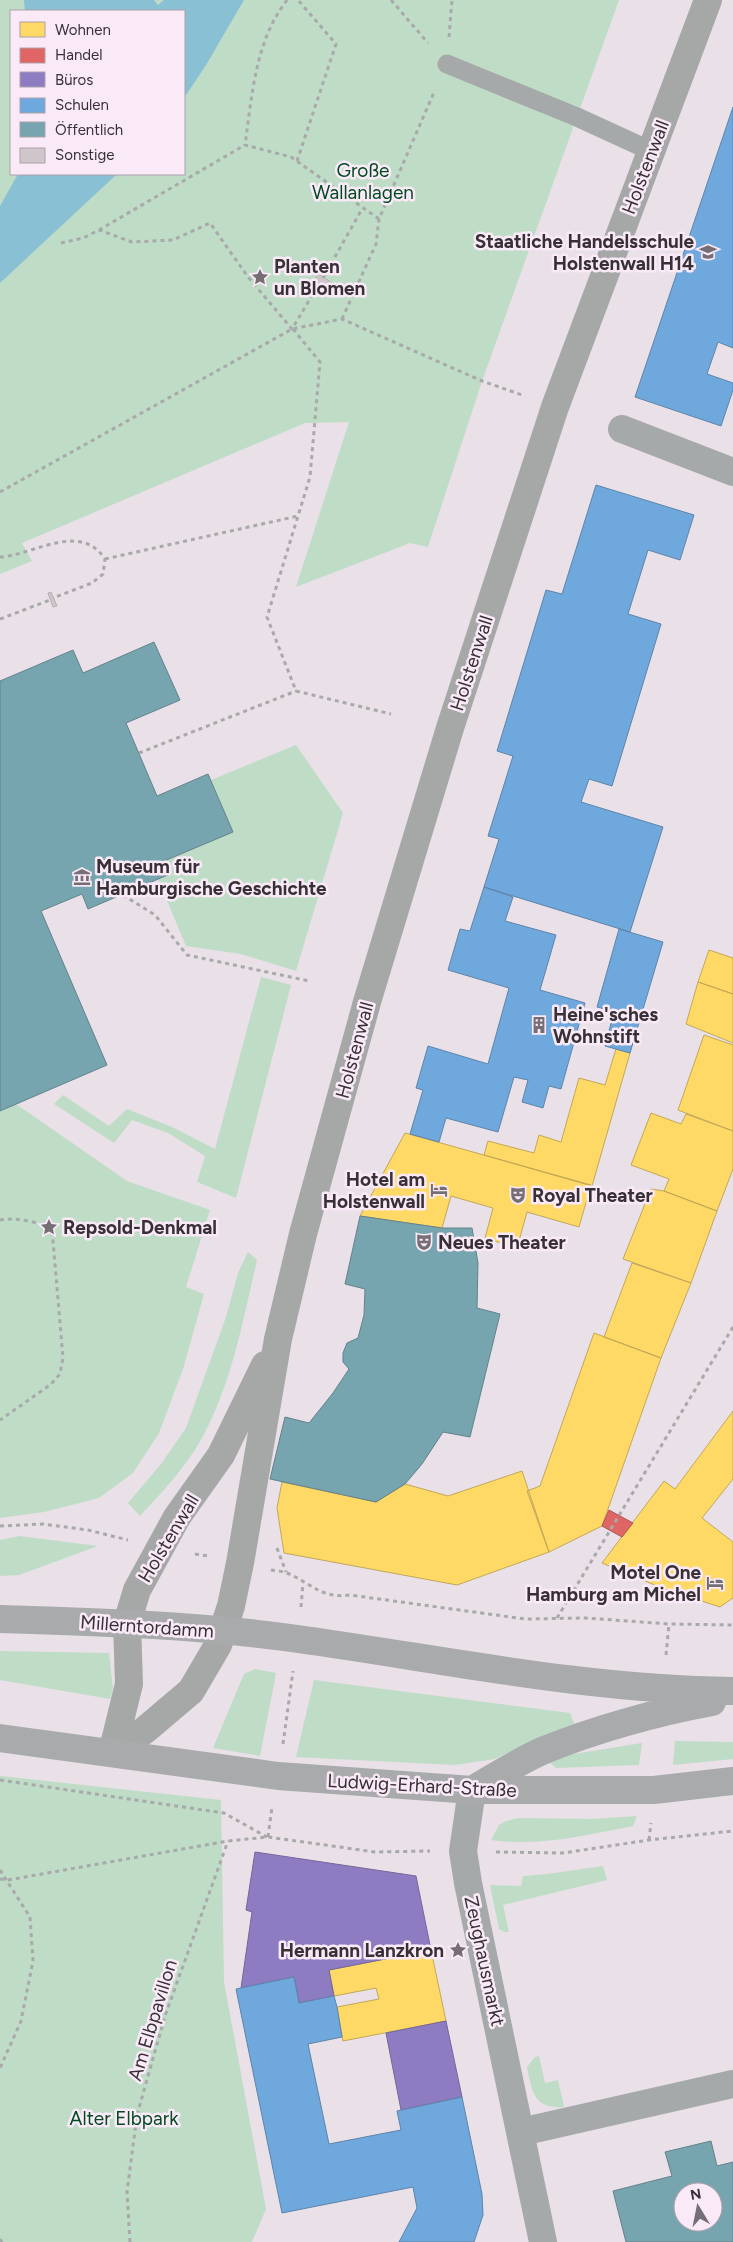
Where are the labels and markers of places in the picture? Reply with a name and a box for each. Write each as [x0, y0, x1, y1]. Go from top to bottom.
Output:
place label: Staatliche Handelsschule Holstenwall H14 [475, 230, 694, 275]
school or university icon: Staatliche Handelsschule Holstenwall H14 [698, 242, 718, 262]
place label: Planten un Blomen [274, 255, 365, 300]
place icon: Planten un Blomen [250, 267, 270, 287]
place label: Museum für Hamburgische Geschichte [96, 855, 327, 900]
museum icon: Museum für Hamburgische Geschichte [72, 867, 92, 887]
place label: Heine'sches Wohnstift [553, 1003, 658, 1048]
building icon: Heine'sches Wohnstift [529, 1015, 549, 1035]
place label: Hotel am Holstenwall [323, 1168, 425, 1213]
hotel icon: Hotel am Holstenwall [429, 1180, 449, 1200]
place label: Royal Theater [532, 1184, 653, 1207]
theatre icon: Royal Theater [508, 1185, 528, 1205]
place label: Repsold-Denkmal [63, 1216, 217, 1239]
place icon: Repsold-Denkmal [39, 1217, 59, 1237]
place label: Neues Theater [438, 1231, 566, 1254]
theatre icon: Neues Theater [414, 1232, 434, 1252]
place label: Motel One Hamburg am Michel [526, 1561, 701, 1606]
hotel icon: Motel One Hamburg am Michel [705, 1573, 725, 1593]
place label: Hermann Lanzkron [280, 1939, 444, 1962]
place icon: Hermann Lanzkron [448, 1940, 468, 1960]

